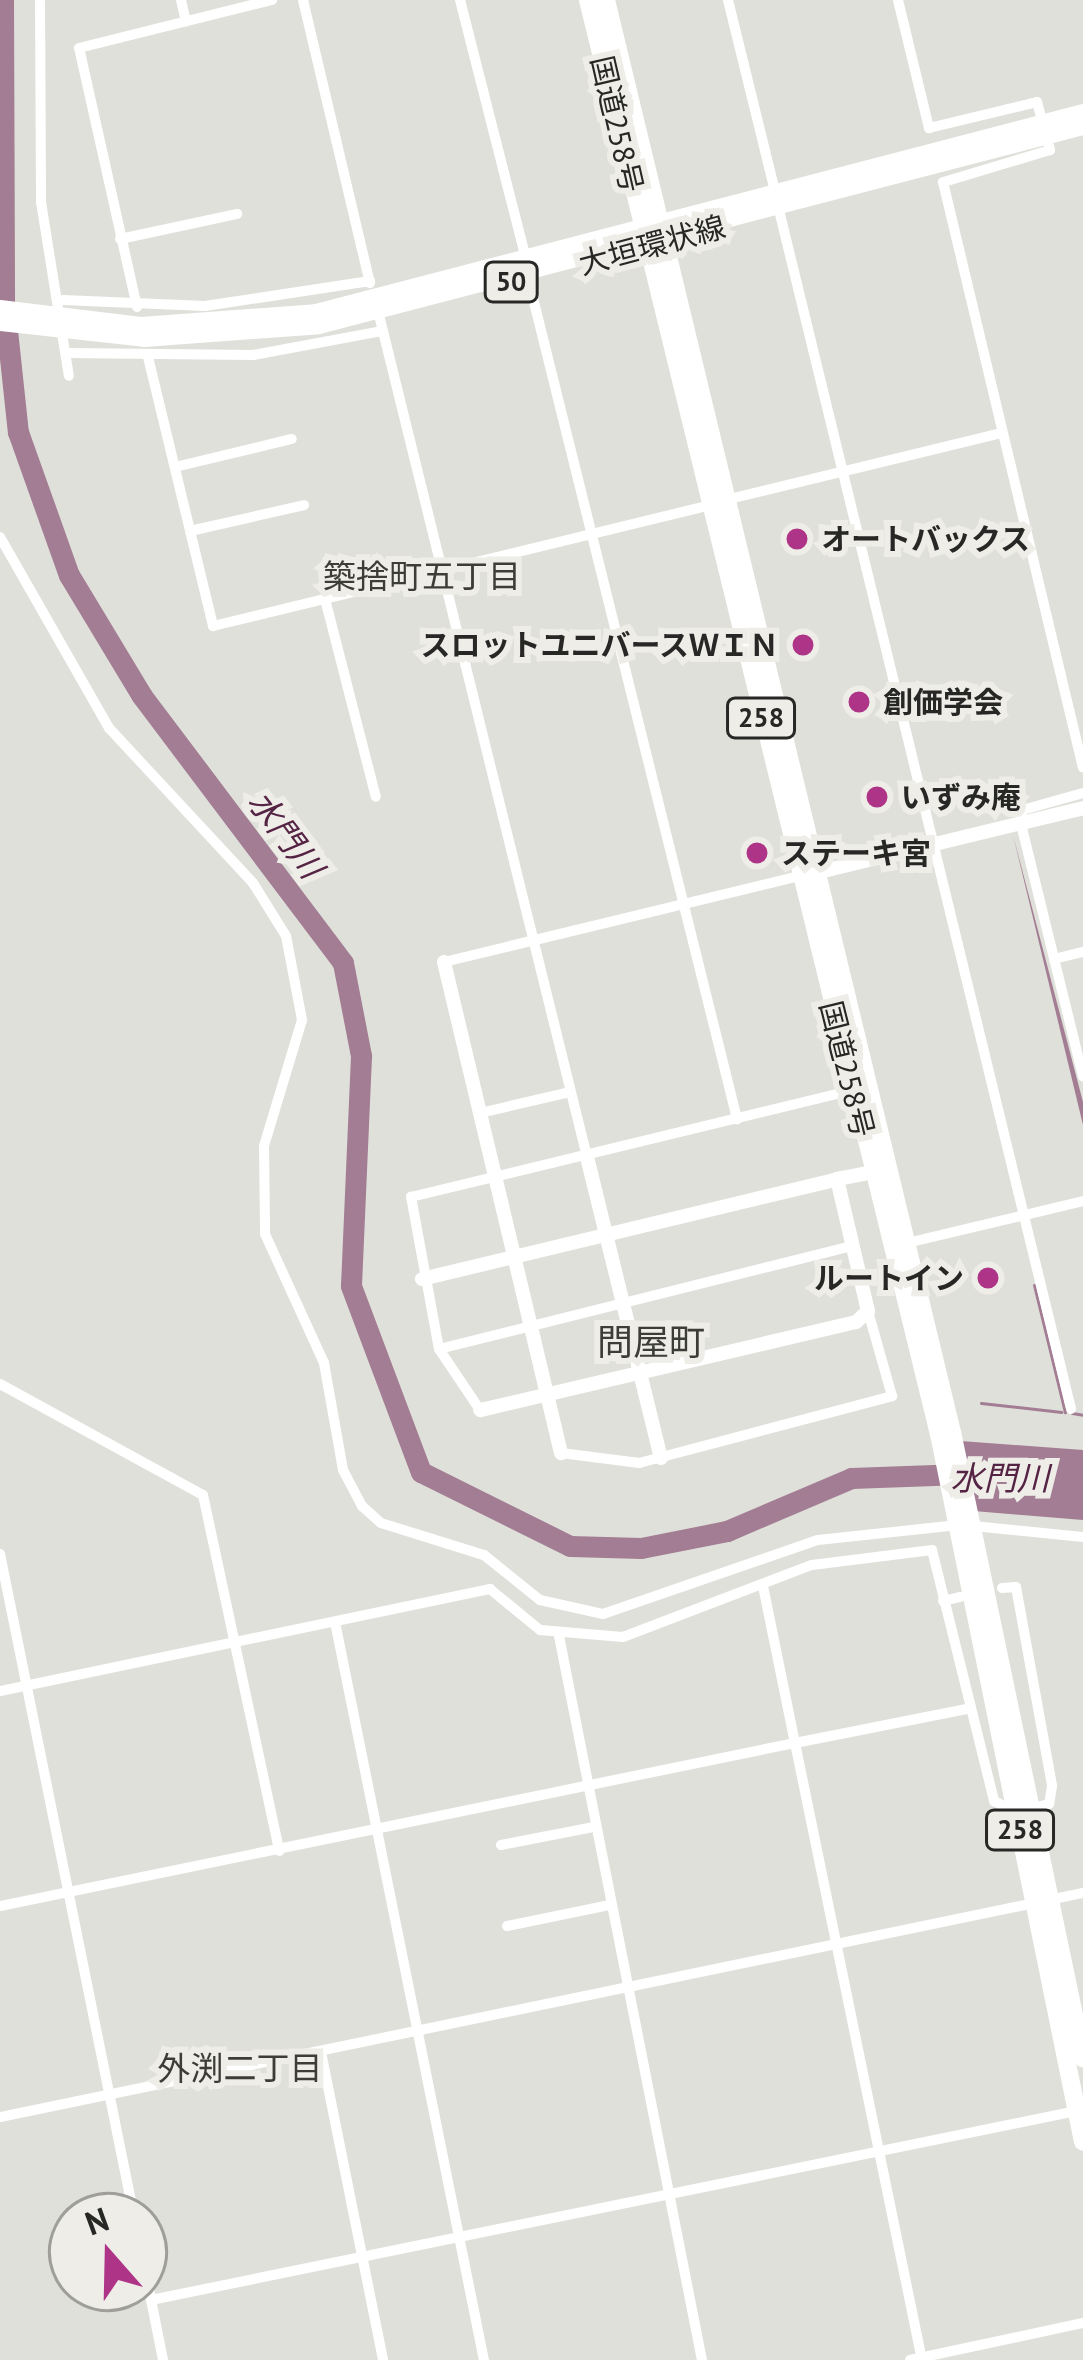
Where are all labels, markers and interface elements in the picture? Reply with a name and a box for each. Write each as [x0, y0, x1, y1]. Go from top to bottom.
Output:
street label: 国道258号 [584, 52, 650, 196]
street label: 大垣環状線 [575, 208, 729, 282]
road number: 50 [481, 261, 541, 303]
place label: オートバックス [821, 521, 1031, 557]
marker: オートバックス [784, 526, 810, 552]
district label: 築捨町五丁目 [323, 556, 521, 596]
place label: スロットユニバースＷＩＮ [419, 627, 779, 663]
marker: スロットユニバースＷＩＮ [790, 632, 816, 658]
place label: 創価学会 [883, 684, 1003, 720]
marker: 創価学会 [846, 689, 872, 715]
road number: 258 [725, 697, 797, 739]
place label: いずみ庵 [901, 779, 1021, 815]
water label: 水門川 [240, 783, 332, 885]
marker: いずみ庵 [864, 784, 890, 810]
place label: ステーキ宮 [781, 835, 931, 871]
marker: ステーキ宮 [744, 840, 770, 866]
street label: 国道258号 [813, 997, 881, 1141]
place label: ルートイン [814, 1260, 964, 1296]
marker: ルートイン [975, 1265, 1001, 1291]
district label: 問屋町 [597, 1320, 705, 1364]
water label: 水門川 [951, 1458, 1049, 1498]
road number: 258 [984, 1809, 1056, 1851]
district label: 外渕二丁目 [158, 2048, 322, 2088]
north arrow [48, 2192, 168, 2312]
text: N [79, 2197, 114, 2244]

